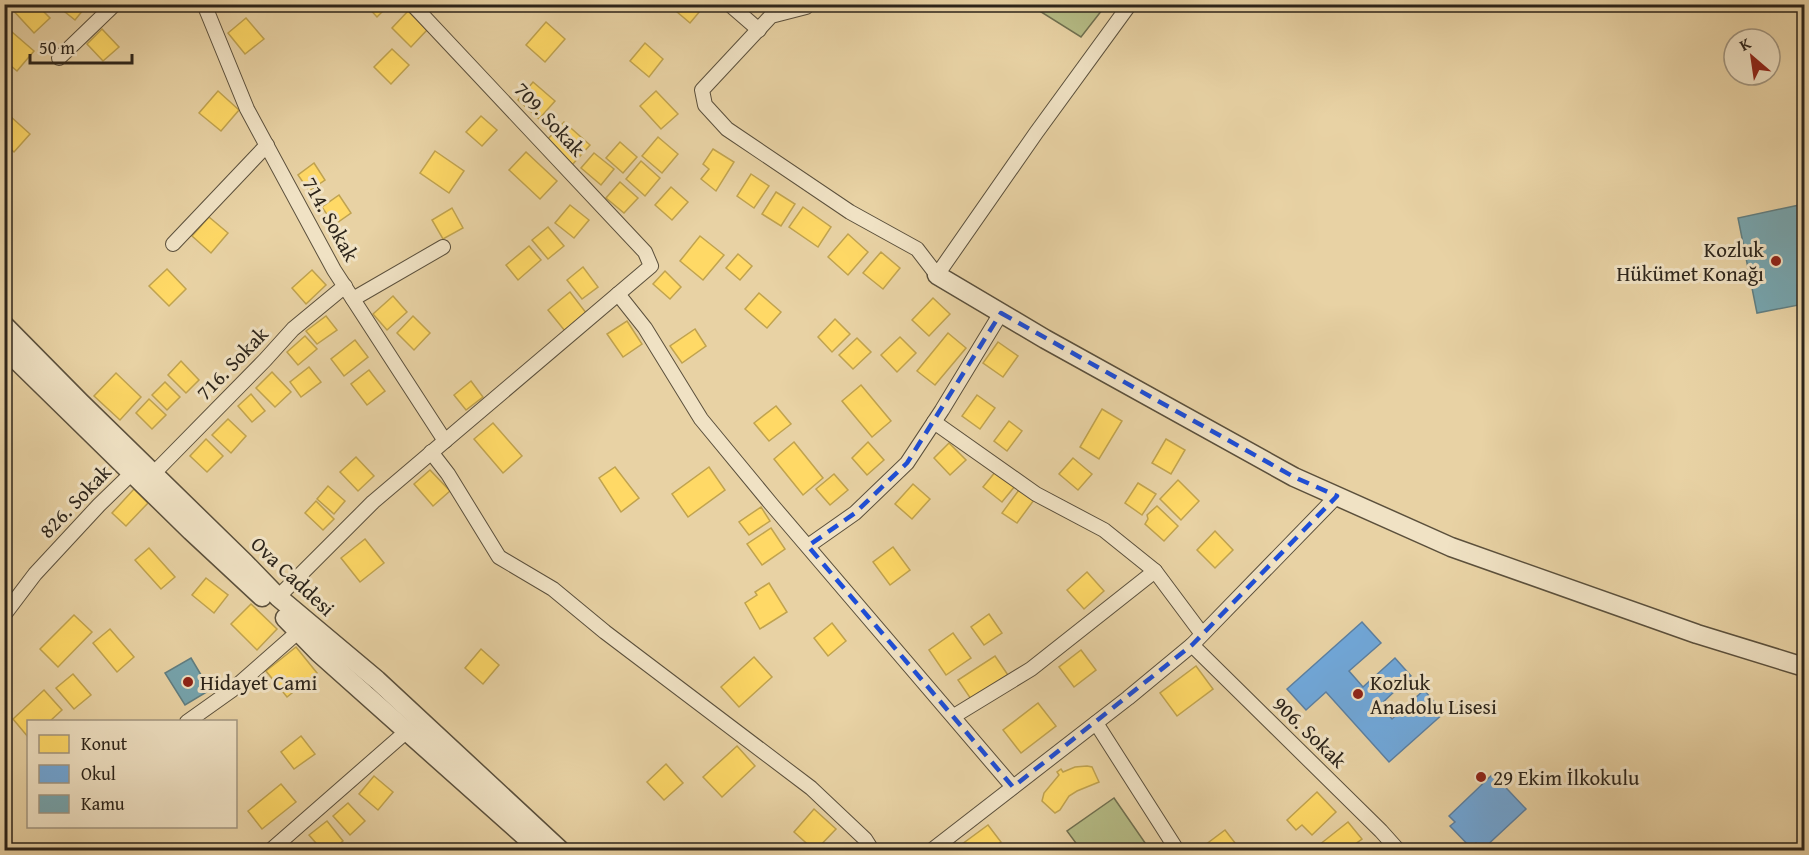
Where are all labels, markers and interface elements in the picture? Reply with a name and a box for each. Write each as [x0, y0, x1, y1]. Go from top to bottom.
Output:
scale bar [30, 27, 132, 65]
north arrow [1722, 27, 1782, 87]
text: K [1734, 31, 1756, 57]
text: 50 m [39, 34, 75, 61]
street label: 709. Sokak [507, 75, 593, 164]
street label: 714. Sokak [295, 171, 367, 267]
place label: Kozluk Hükümet Konağı [1616, 234, 1764, 289]
marker: Kozluk Hükümet Konağı [1769, 254, 1783, 268]
street label: 716. Sokak [189, 319, 275, 407]
street label: 826. Sokak [32, 457, 118, 545]
street label: Ova Caddesi [244, 529, 342, 623]
place label: Hidayet Cami [200, 667, 317, 698]
place label: Kozluk Anadolu Lisesi [1370, 667, 1497, 722]
marker: Hidayet Cami [181, 675, 195, 689]
marker: Kozluk Anadolu Lisesi [1351, 687, 1365, 701]
street label: 906. Sokak [1266, 689, 1354, 775]
legend [27, 720, 237, 828]
text: Konut [81, 730, 128, 757]
text: Okul [81, 760, 116, 787]
place label: 29 Ekim İlkokulu [1493, 762, 1640, 793]
marker: 29 Ekim İlkokulu [1474, 770, 1488, 784]
text: Kamu [81, 790, 125, 817]

